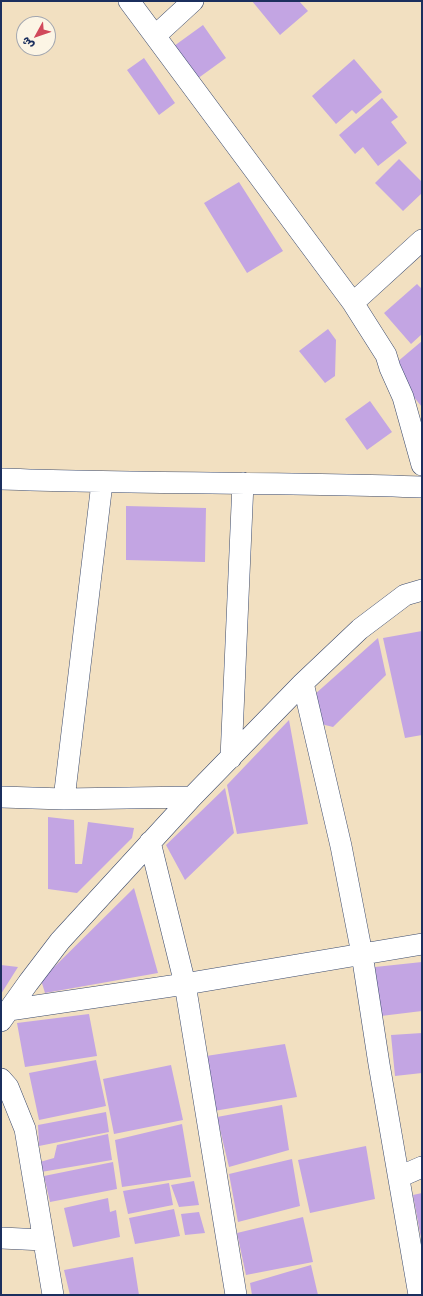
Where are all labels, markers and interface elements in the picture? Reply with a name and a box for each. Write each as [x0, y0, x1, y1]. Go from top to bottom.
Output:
north arrow [16, 16, 56, 56]
text: ش [17, 33, 38, 53]

